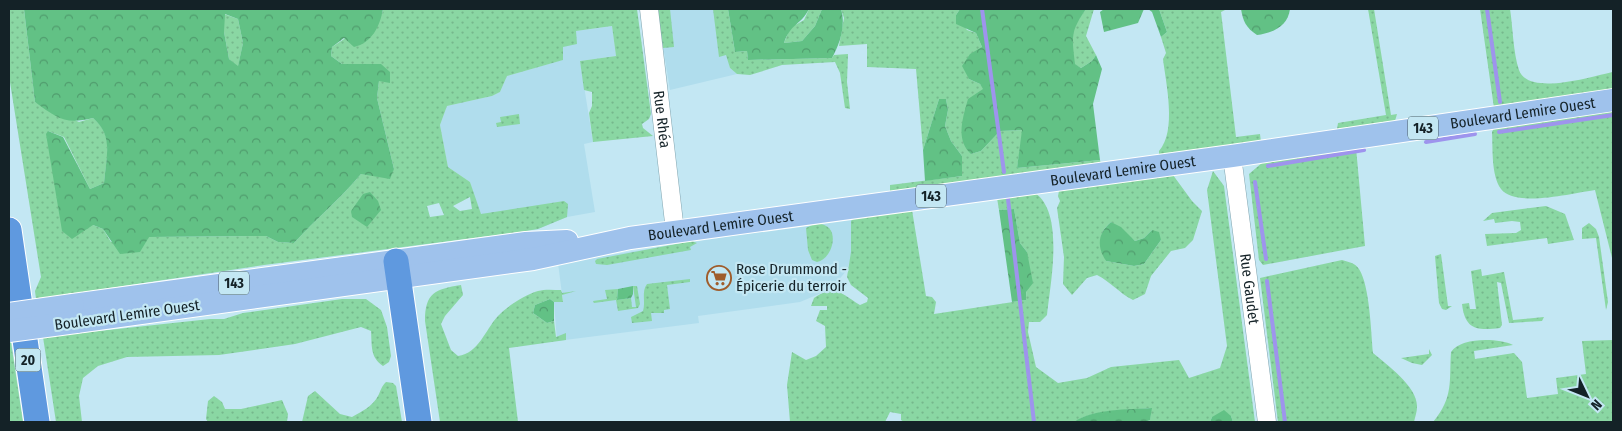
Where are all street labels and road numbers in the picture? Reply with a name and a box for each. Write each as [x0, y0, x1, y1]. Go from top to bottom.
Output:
street label: Rue Rhéa [650, 90, 674, 149]
street label: Boulevard Lemire Ouest [1449, 94, 1597, 133]
road number: 143 [1408, 116, 1438, 140]
street label: Boulevard Lemire Ouest [1049, 152, 1197, 190]
road number: 143 [916, 185, 946, 208]
street label: Boulevard Lemire Ouest [647, 207, 794, 244]
street label: Rue Gaudet [1236, 252, 1263, 325]
road number: 143 [219, 272, 249, 294]
street label: Boulevard Lemire Ouest [53, 296, 201, 334]
road number: 20 [15, 348, 40, 372]

